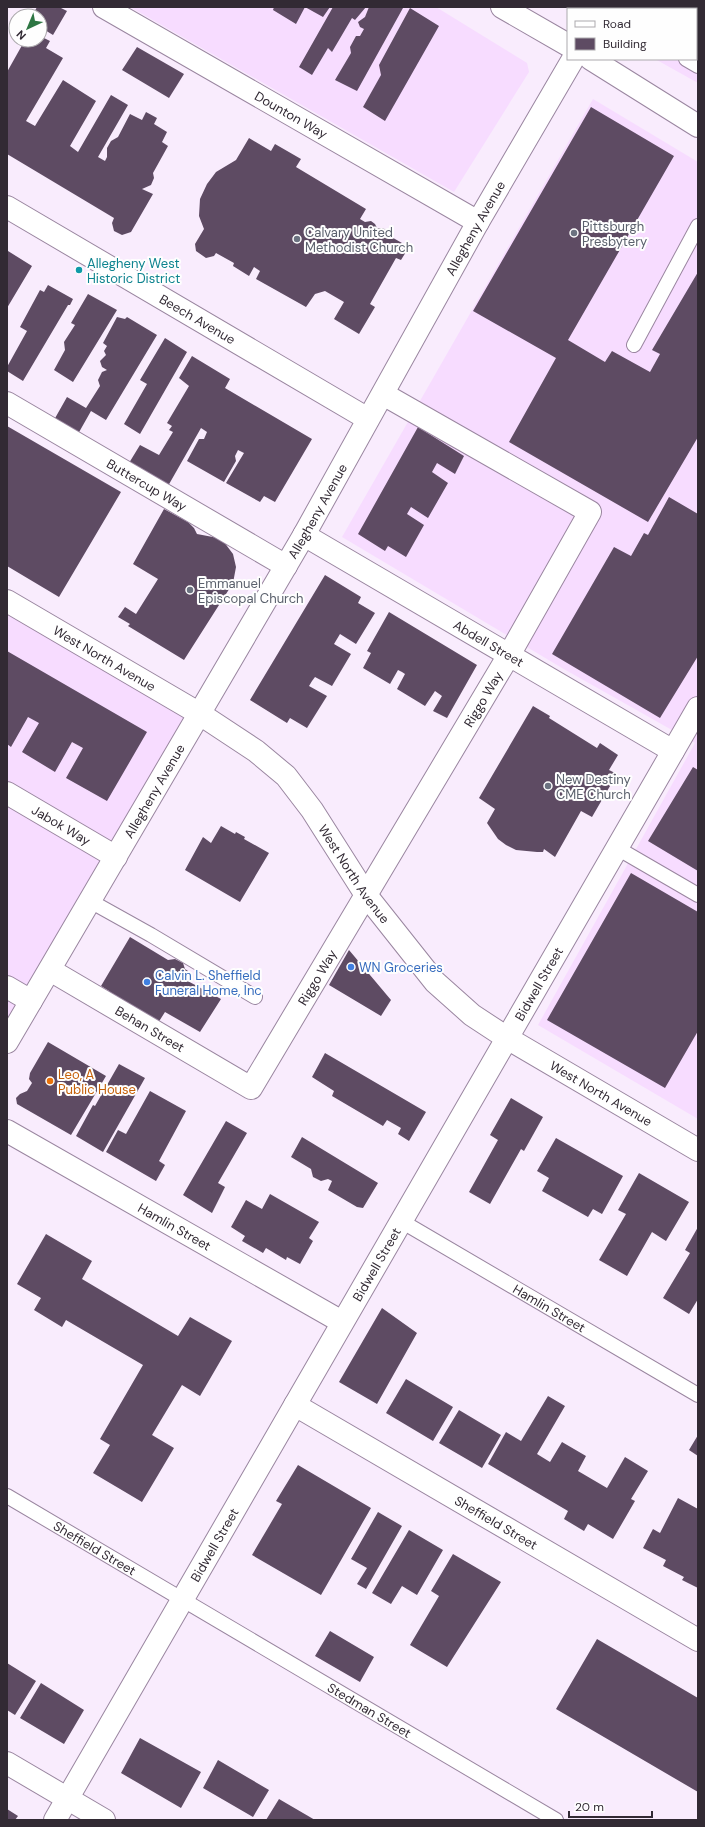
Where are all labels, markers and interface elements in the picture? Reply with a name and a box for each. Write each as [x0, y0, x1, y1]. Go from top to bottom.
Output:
north arrow [8, 8, 48, 48]
legend [567, 8, 697, 60]
text: Road [603, 16, 631, 32]
text: N [13, 27, 29, 43]
text: Building [603, 36, 647, 52]
street label: Dounton Way [252, 87, 330, 143]
street label: Allegheny Avenue [442, 178, 509, 279]
place label: Pittsburgh Presbytery [582, 218, 647, 250]
place label: Calvary United Methodist Church [305, 224, 413, 256]
marker: Pittsburgh Presbytery [569, 228, 579, 238]
marker: Calvary United Methodist Church [292, 234, 302, 244]
place label: Allegheny West Historic District [87, 255, 180, 287]
marker: Allegheny West Historic District [74, 265, 84, 275]
street label: Beech Avenue [156, 290, 238, 348]
street label: Buttercup Way [104, 455, 190, 515]
street label: Allegheny Avenue [284, 461, 351, 562]
place label: Emmanuel Episcopal Church [198, 575, 304, 607]
marker: Emmanuel Episcopal Church [185, 585, 195, 595]
street label: Abdell Street [450, 616, 527, 671]
street label: West North Avenue [50, 622, 159, 695]
street label: Riggo Way [460, 668, 507, 730]
street label: Allegheny Avenue [120, 741, 189, 841]
place label: New Destiny CME Church [556, 771, 631, 803]
marker: New Destiny CME Church [543, 781, 553, 791]
street label: Jabok Way [29, 801, 94, 849]
street label: West North Avenue [314, 821, 393, 927]
street label: Bidwell Street [511, 944, 567, 1024]
street label: Riggo Way [294, 946, 341, 1009]
place label: WN Groceries [359, 959, 443, 976]
marker: WN Groceries [346, 962, 356, 972]
place label: Calvin L. Sheffield Funeral Home, Inc [155, 967, 262, 999]
marker: Calvin L. Sheffield Funeral Home, Inc [142, 977, 152, 987]
street label: Behan Street [112, 1002, 188, 1056]
street label: West North Avenue [547, 1057, 655, 1130]
place label: Leo, A Public House [58, 1066, 136, 1098]
marker: Leo, A Public House [45, 1076, 55, 1086]
street label: Hamlin Street [135, 1199, 214, 1255]
street label: Bidwell Street [349, 1225, 405, 1304]
street label: Hamlin Street [510, 1280, 589, 1336]
street label: Sheffield Street [452, 1492, 540, 1554]
street label: Bidwell Street [187, 1505, 243, 1585]
street label: Sheffield Street [50, 1517, 139, 1579]
street label: Stedman Street [324, 1679, 414, 1742]
scale bar [569, 1793, 652, 1819]
text: 20 m [575, 1799, 604, 1815]

